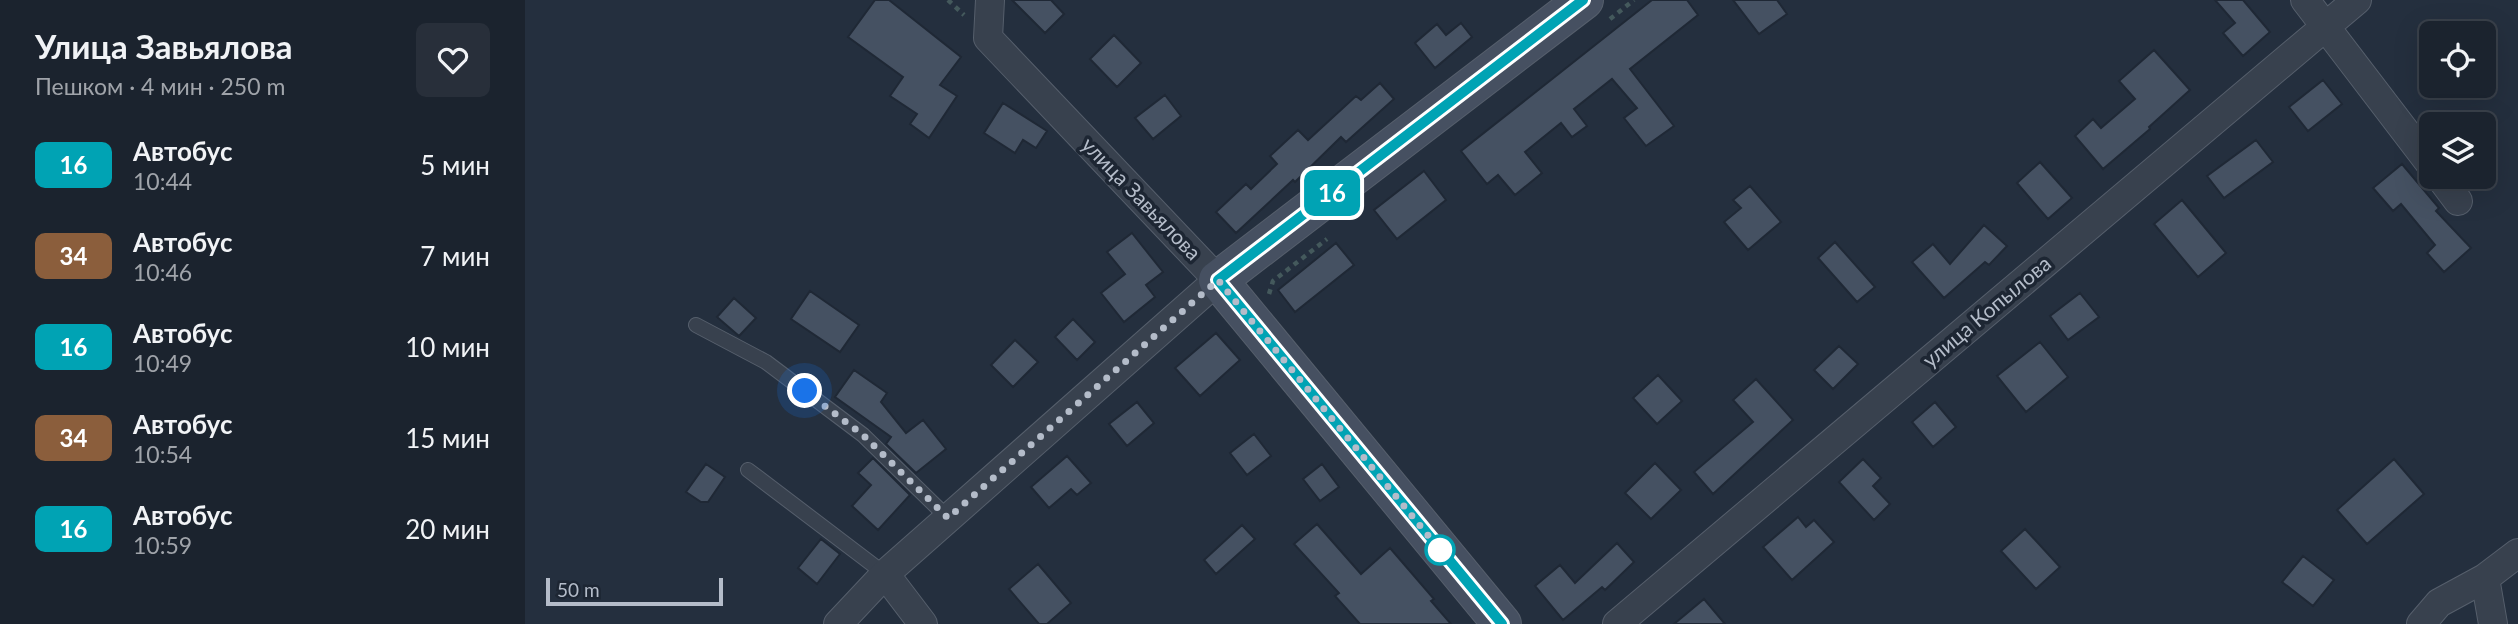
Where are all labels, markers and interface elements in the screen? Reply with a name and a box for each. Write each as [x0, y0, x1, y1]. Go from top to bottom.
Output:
map controls [2419, 21, 2496, 189]
button: locate [2419, 21, 2496, 98]
button: heart [416, 23, 490, 97]
text: Улица Завьялова [35, 26, 293, 66]
text: Пешком · 4 мин · 250 m [35, 72, 285, 100]
button: layers [2419, 112, 2496, 189]
street label: улица Завьялова [1077, 131, 1207, 265]
text: Автобус [133, 135, 232, 167]
text: 5 мин [420, 149, 490, 181]
text: 16 [60, 150, 87, 179]
text: 10:44 [133, 167, 192, 195]
line badge: 16 [1301, 170, 1363, 216]
text: 16 [1318, 178, 1346, 207]
text: Автобус [133, 226, 232, 258]
text: 7 мин [420, 240, 490, 272]
text: 34 [60, 241, 87, 270]
street label: улица Копылова [1917, 250, 2055, 372]
text: 10:46 [133, 258, 192, 286]
text: Автобус [133, 317, 232, 349]
text: 10 мин [405, 331, 490, 363]
text: 16 [60, 332, 87, 361]
text: 10:49 [133, 349, 192, 377]
your location [787, 373, 822, 408]
text: Автобус [133, 408, 232, 440]
text: 15 мин [405, 422, 490, 454]
text: 34 [60, 423, 87, 452]
text: 10:54 [133, 440, 192, 468]
text: Автобус [133, 499, 232, 531]
text: 20 мин [405, 513, 490, 545]
text: 16 [60, 514, 87, 543]
text: 10:59 [133, 531, 192, 559]
unlabelled marker [1425, 535, 1455, 565]
scale bar [546, 575, 723, 607]
text: 50 m [557, 578, 600, 601]

